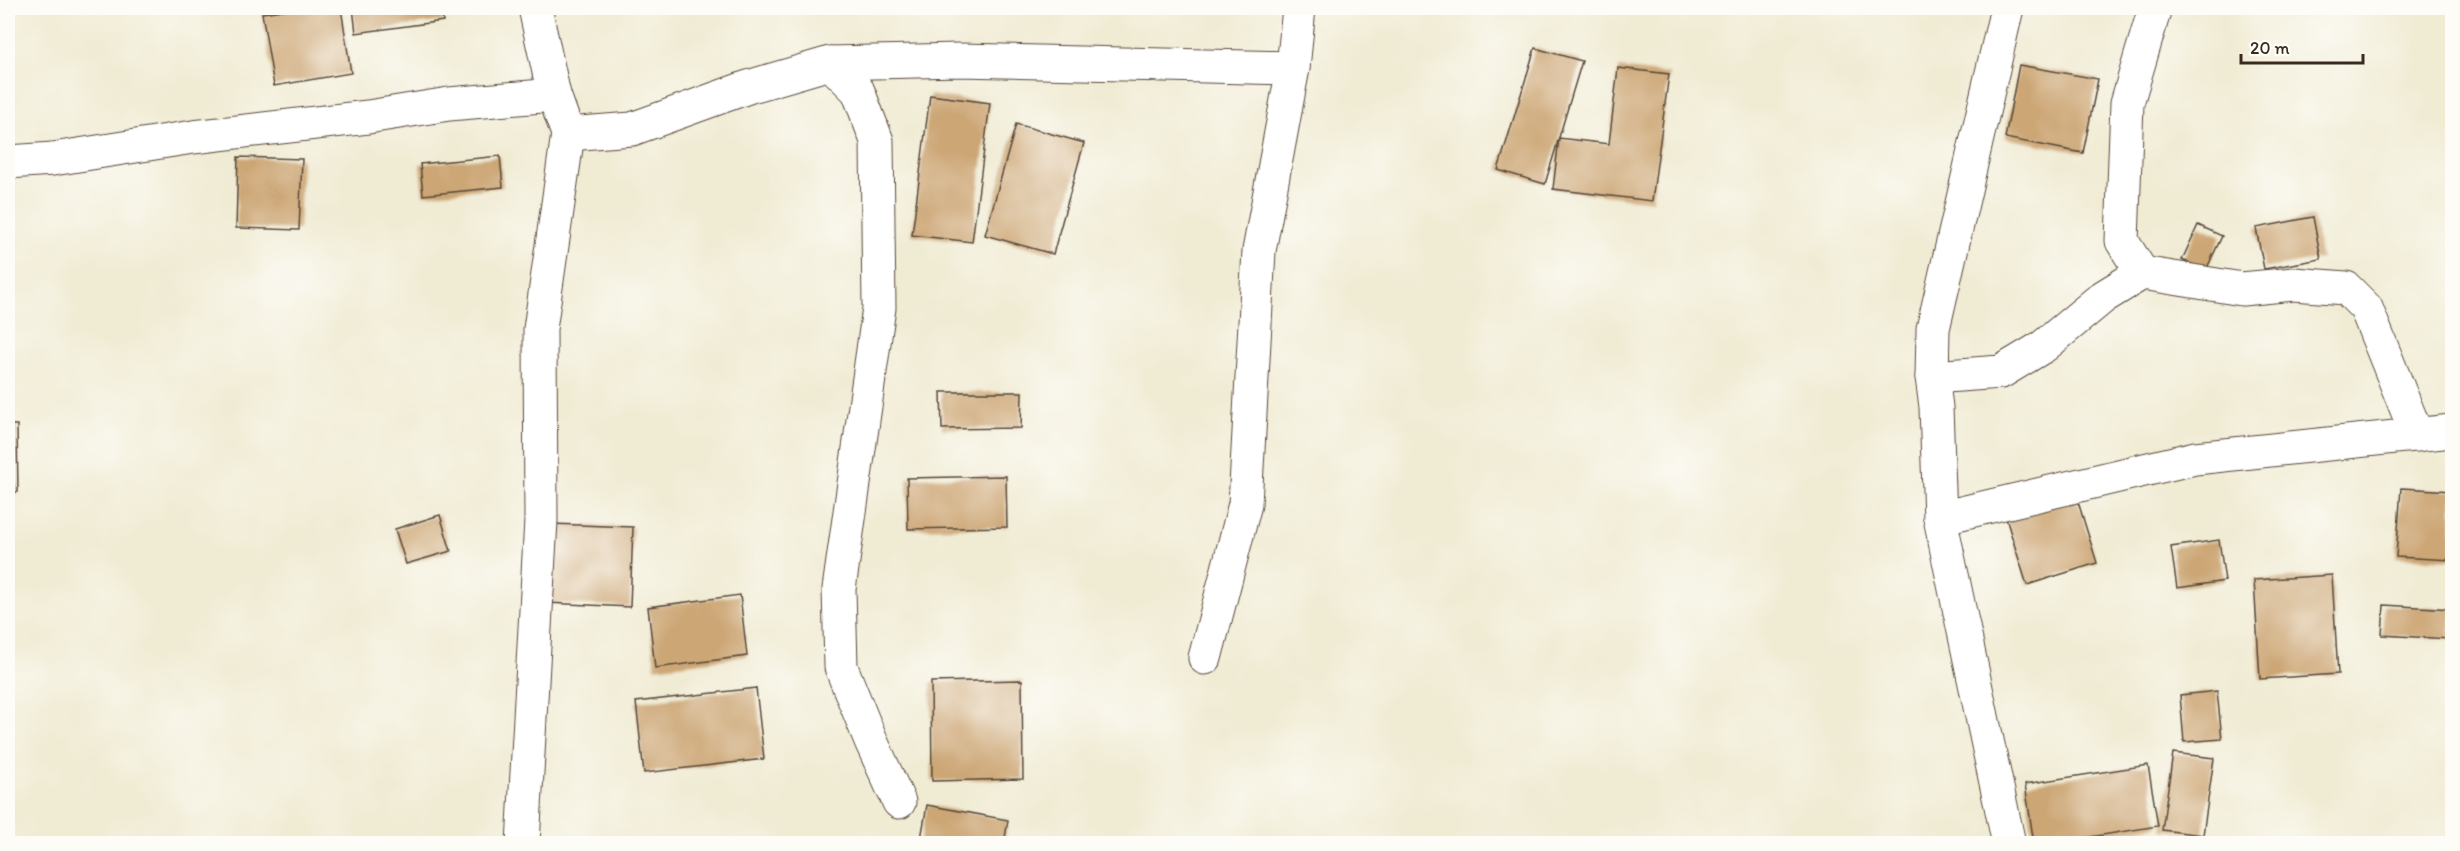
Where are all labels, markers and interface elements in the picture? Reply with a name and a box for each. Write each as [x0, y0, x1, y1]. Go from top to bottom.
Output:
scale bar [2241, 27, 2362, 65]
text: 20 m [2250, 37, 2290, 59]

